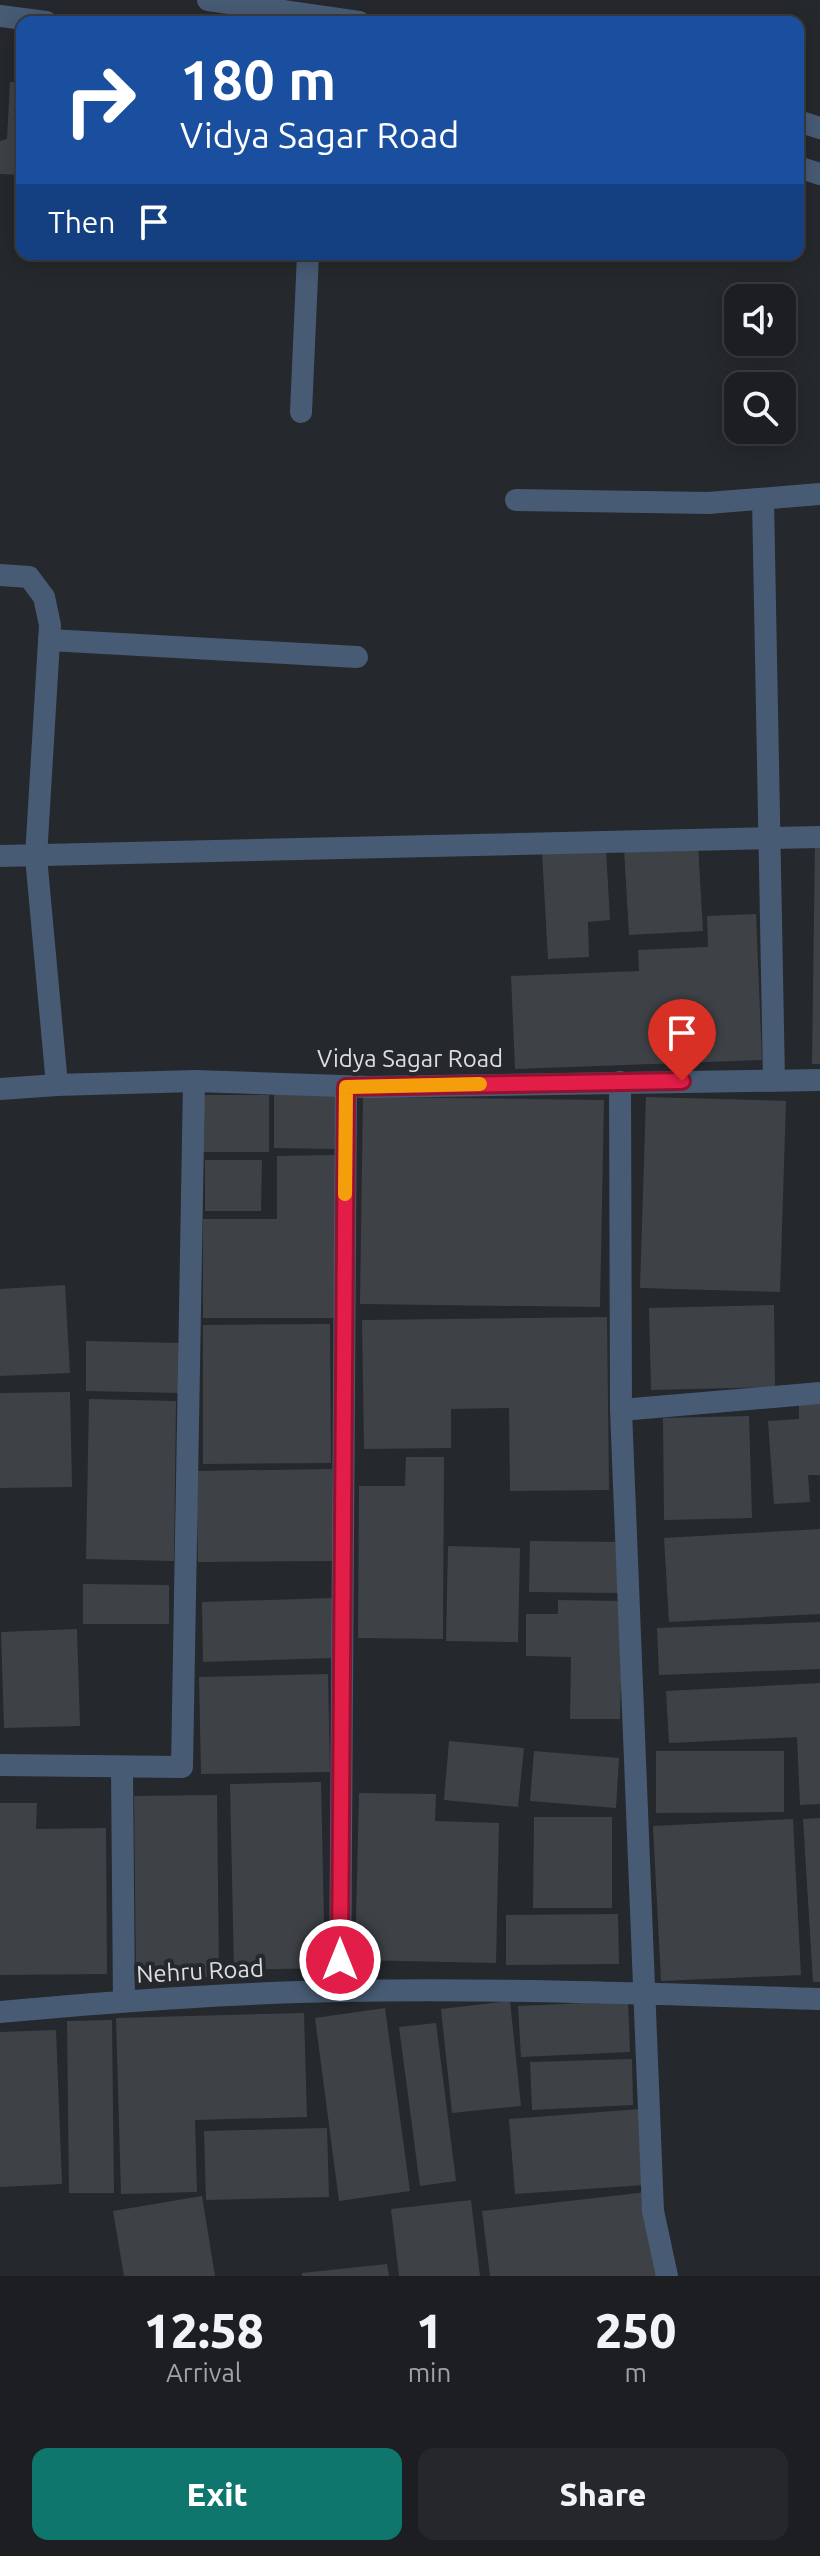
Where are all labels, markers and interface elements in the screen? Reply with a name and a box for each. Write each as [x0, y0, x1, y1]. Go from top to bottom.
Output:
icon: right [48, 48, 152, 152]
text: 180 m [180, 48, 336, 111]
text: Vidya Sagar Road [180, 114, 459, 155]
icon: arrive [132, 200, 176, 244]
text: Then [48, 205, 116, 239]
map controls [724, 284, 796, 444]
button: sound [724, 284, 796, 356]
button: search [724, 372, 796, 444]
pin [648, 999, 716, 1081]
icon: arrive [660, 1011, 704, 1055]
street label: Vidya Sagar Road [317, 1045, 503, 1072]
position arrow [298, 1918, 382, 2002]
street label: Nehru Road [136, 1954, 264, 1988]
text: 12:58 [144, 2303, 264, 2357]
text: 1 [416, 2303, 443, 2357]
text: 250 [595, 2303, 676, 2357]
text: Arrival [166, 2358, 242, 2387]
text: min [408, 2358, 451, 2387]
text: m [624, 2358, 647, 2387]
button: Exit [32, 2448, 402, 2540]
button: Share [418, 2448, 788, 2540]

